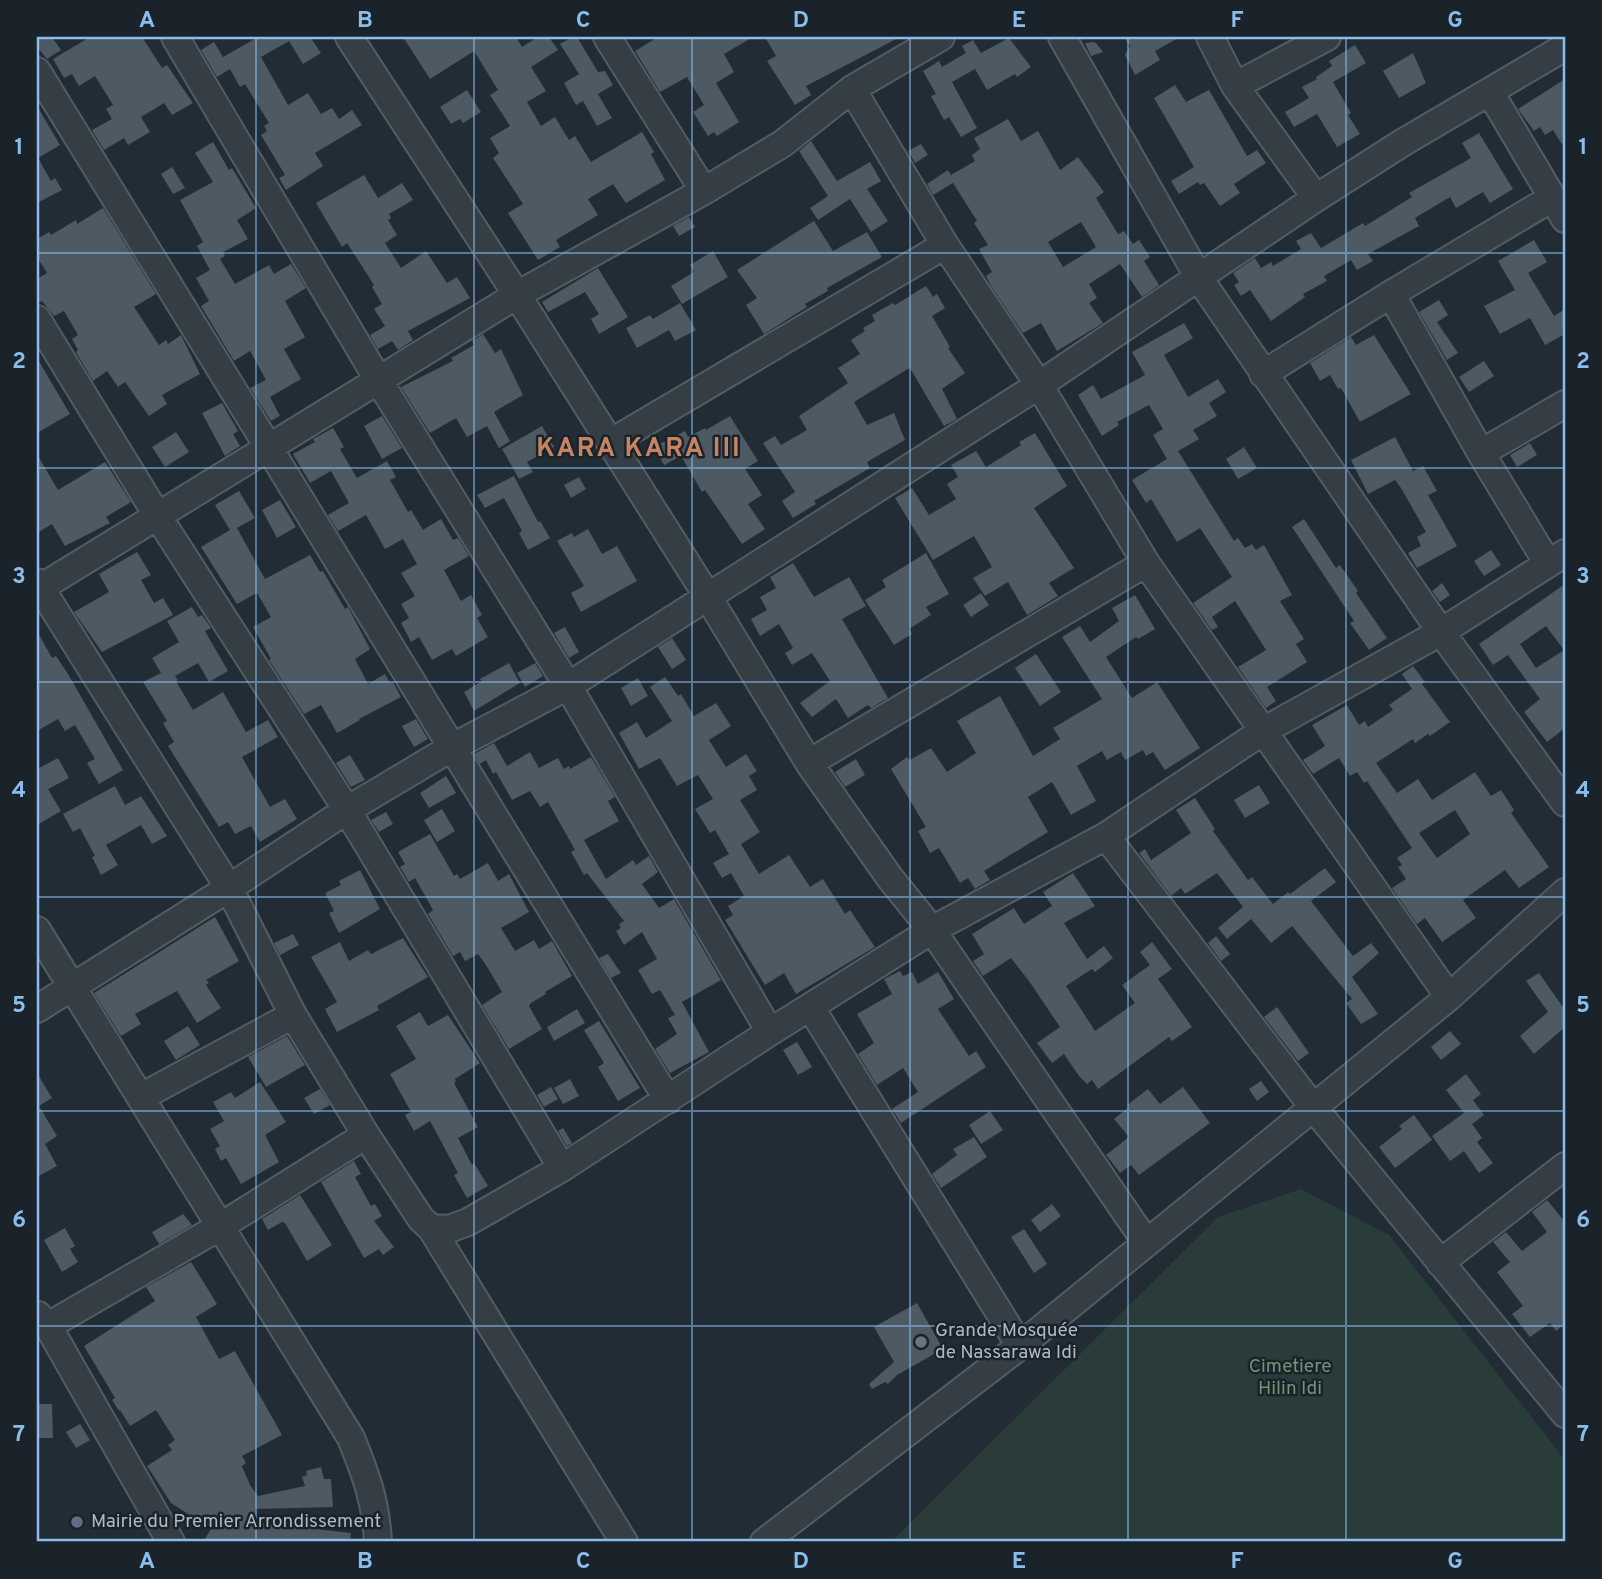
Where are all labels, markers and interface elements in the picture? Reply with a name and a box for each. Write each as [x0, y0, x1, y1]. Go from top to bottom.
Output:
text: A [139, 7, 155, 36]
text: B [357, 7, 373, 36]
text: C [576, 7, 590, 36]
text: D [793, 7, 809, 36]
text: E [1012, 7, 1026, 36]
text: F [1230, 7, 1244, 36]
text: G [1447, 7, 1463, 36]
text: 1 [14, 134, 24, 163]
text: 1 [1578, 134, 1588, 163]
text: 2 [12, 348, 26, 377]
text: 2 [1576, 348, 1590, 377]
district label: KARA KARA III [536, 433, 742, 466]
text: 3 [12, 563, 26, 592]
text: 3 [1576, 563, 1590, 592]
text: 4 [12, 777, 26, 806]
text: 4 [1576, 777, 1590, 806]
text: 5 [12, 992, 26, 1021]
text: 5 [1576, 992, 1590, 1021]
text: 6 [12, 1207, 26, 1236]
text: 6 [1576, 1207, 1590, 1236]
place label: Grande Mosquée de Nassarawa Idi [935, 1319, 1078, 1365]
marker: Grande Mosquée de Nassarawa Idi [913, 1334, 929, 1350]
park label: Cimetiere Hilin Idi [1249, 1355, 1331, 1401]
text: 7 [13, 1421, 25, 1450]
text: 7 [1577, 1421, 1589, 1450]
place label: Mairie du Premier Arrondissement [91, 1510, 381, 1534]
marker: Mairie du Premier Arrondissement [69, 1514, 85, 1530]
text: A [139, 1548, 155, 1577]
text: B [357, 1548, 373, 1577]
text: C [576, 1548, 590, 1577]
text: D [793, 1548, 809, 1577]
text: E [1012, 1548, 1026, 1577]
text: F [1230, 1548, 1244, 1577]
text: G [1447, 1548, 1463, 1577]

